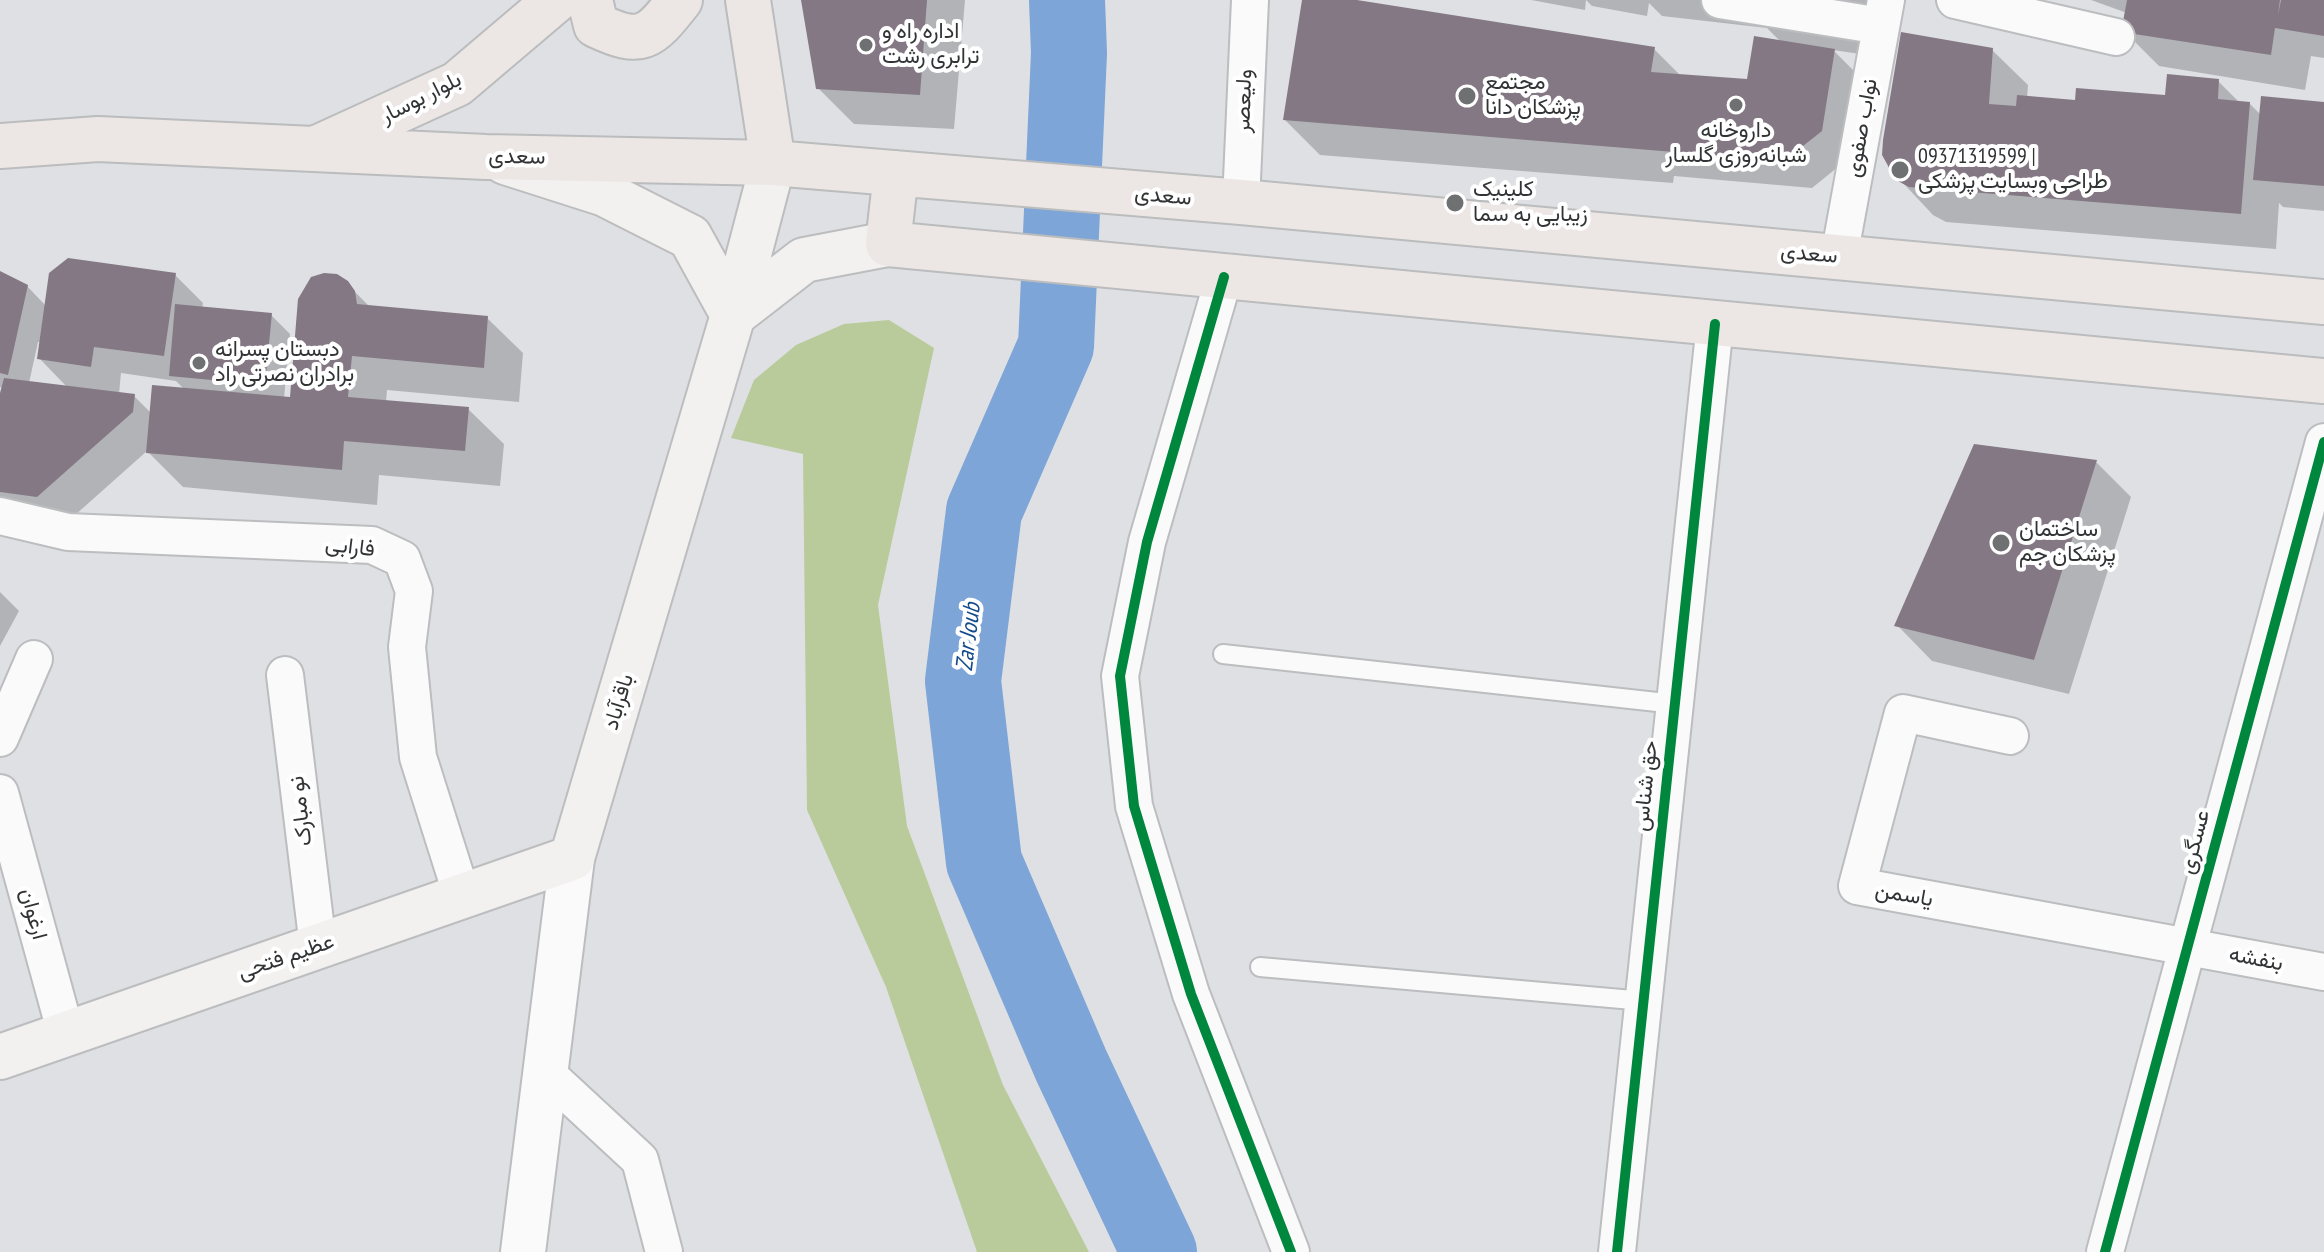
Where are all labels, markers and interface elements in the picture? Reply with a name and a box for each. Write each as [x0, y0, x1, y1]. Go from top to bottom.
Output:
place label: اداره راه و ترابری رشت [882, 19, 980, 70]
marker: اداره راه و ترابری رشت [857, 36, 875, 54]
street label: بلوار بوسار [376, 66, 466, 130]
street label: ولیعصر [1230, 69, 1258, 133]
place label: مجتمع پزشکان دانا [1485, 70, 1581, 122]
street label: نواب صفوی [1840, 77, 1884, 179]
marker: مجتمع پزشکان دانا [1456, 85, 1478, 107]
marker: داروخانه شبانه‌روزی گلسار [1727, 96, 1745, 114]
place label: داروخانه شبانه‌روزی گلسار [1665, 118, 1807, 170]
street label: سعدی [488, 143, 546, 171]
place label: 09371319599 | طراحی وبسایت پزشکی [1918, 144, 2108, 196]
marker: 09371319599 | طراحی وبسایت پزشکی [1889, 159, 1911, 181]
place label: کلینیک زیبایی به سما [1473, 177, 1588, 228]
street label: سعدی [1133, 180, 1193, 212]
marker: کلینیک زیبایی به سما [1444, 192, 1466, 214]
street label: سعدی [1779, 238, 1839, 270]
place label: دبستان پسرانه برادران نصرتی راد [215, 337, 354, 388]
marker: دبستان پسرانه برادران نصرتی راد [190, 354, 208, 372]
place label: ساختمان پزشکان جم [2019, 517, 2116, 568]
street label: فارابی [324, 531, 376, 563]
marker: ساختمان پزشکان جم [1990, 532, 2012, 554]
water label: Zar Joub [951, 601, 987, 673]
street label: باقرآباد [598, 671, 640, 733]
street label: حق شناس [1628, 739, 1664, 833]
street label: نو مبارک [284, 774, 318, 848]
street label: عسگری [2174, 807, 2216, 877]
street label: یاسمن [1873, 877, 1935, 913]
street label: ارغوان [13, 885, 53, 943]
street label: عظیم فتحی [234, 928, 338, 986]
street label: بنفشه [2227, 941, 2285, 977]

